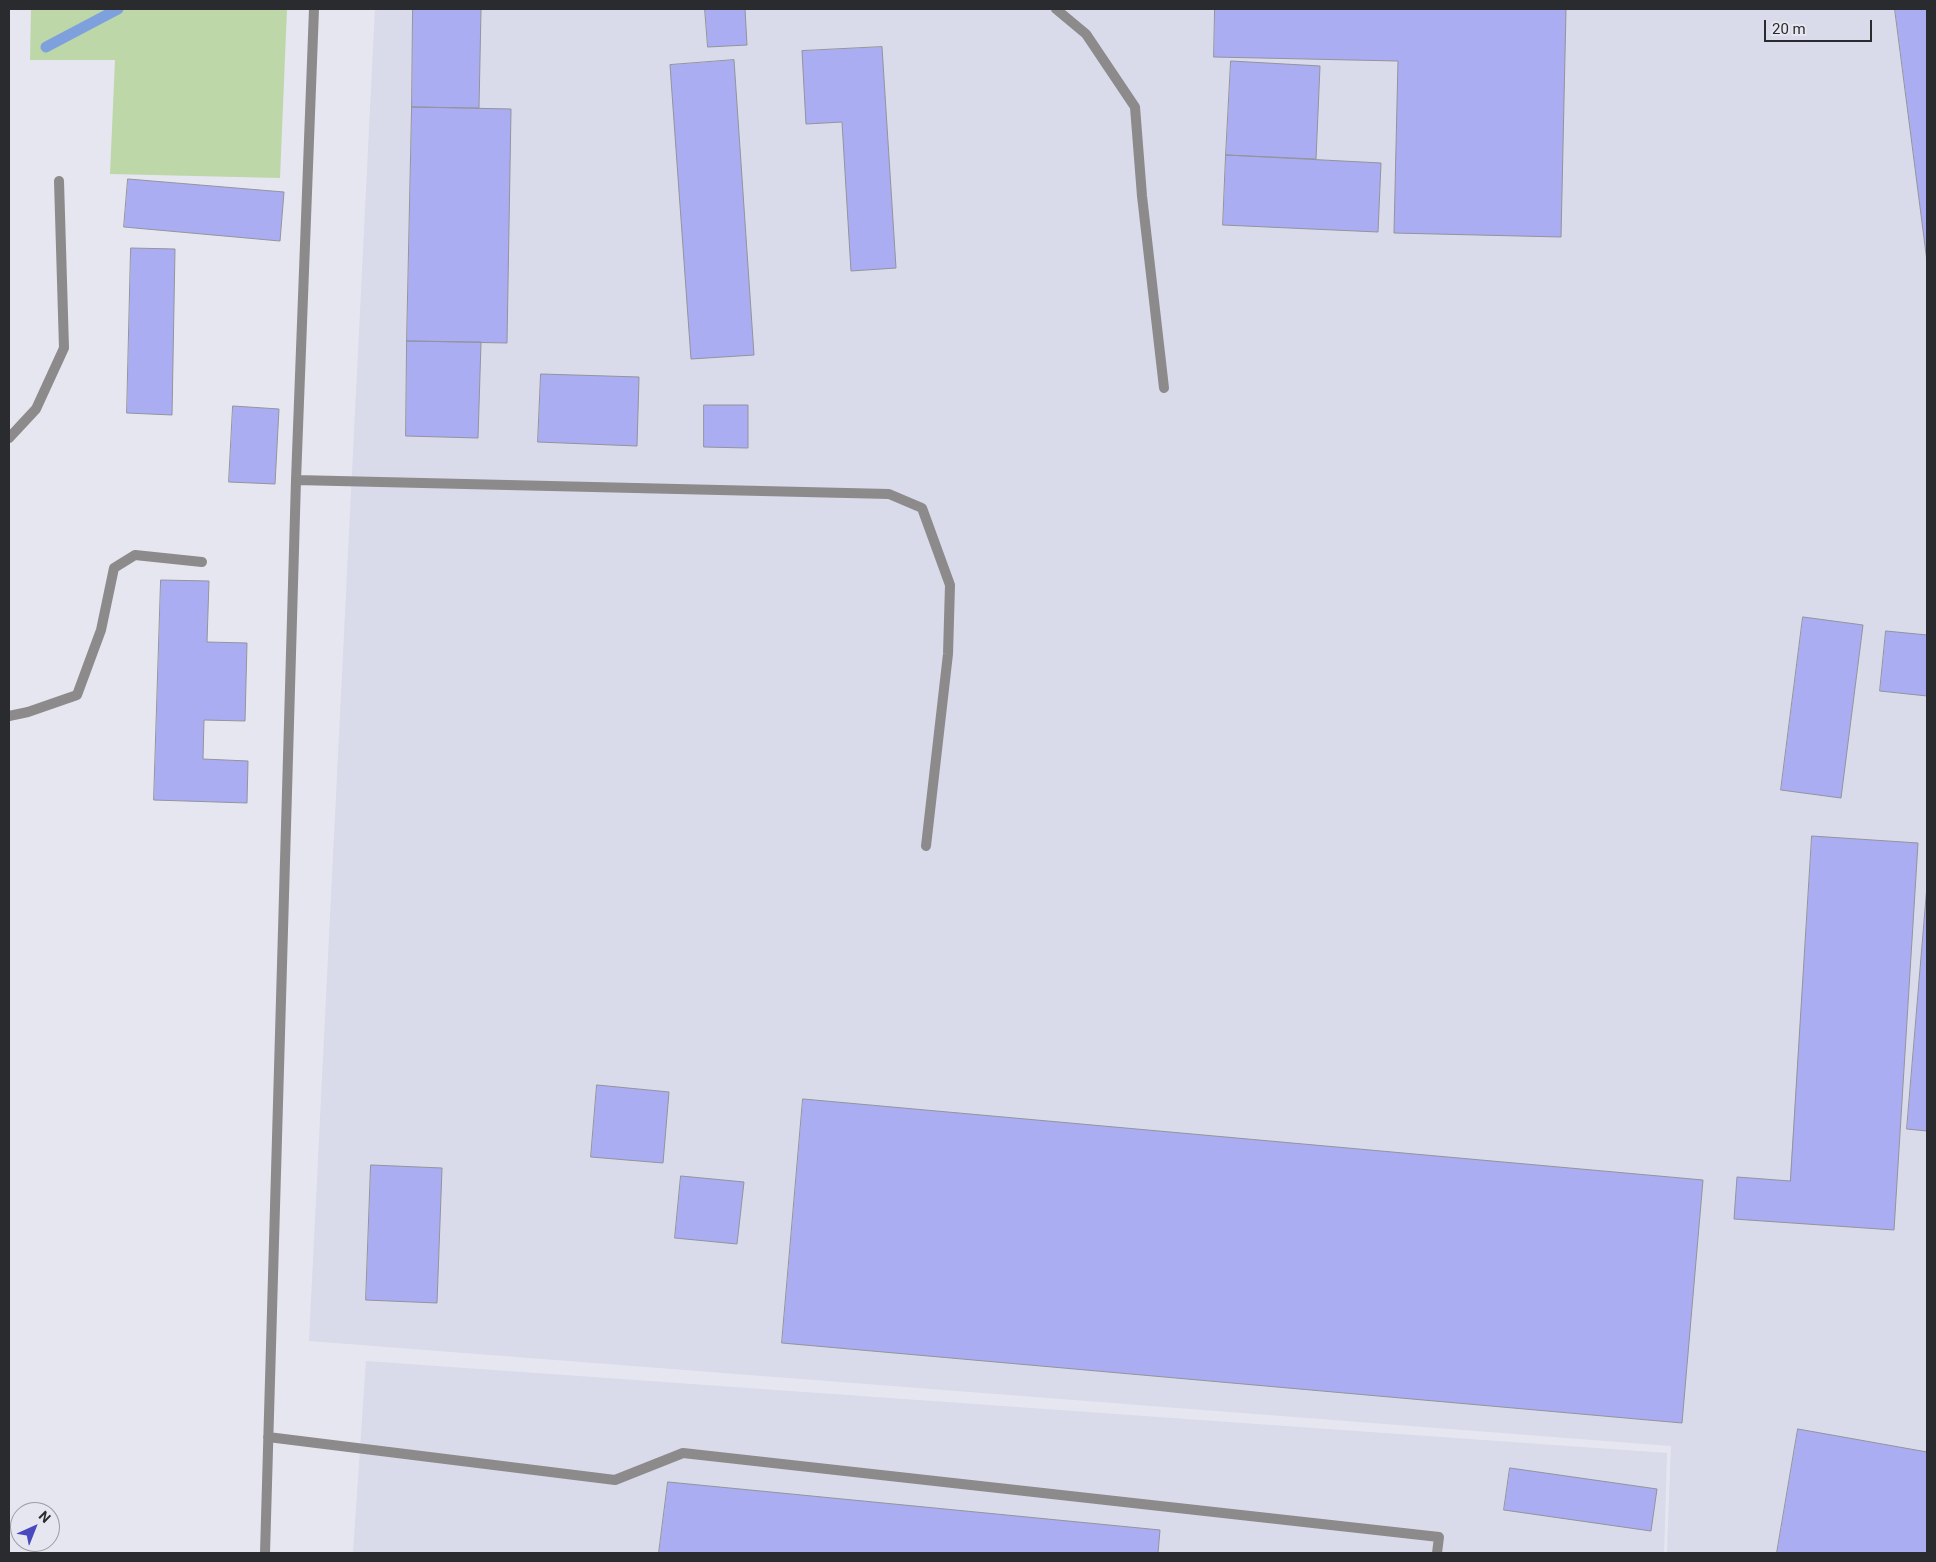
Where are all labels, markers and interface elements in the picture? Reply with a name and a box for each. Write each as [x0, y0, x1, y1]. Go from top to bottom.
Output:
scale bar [1766, 10, 1874, 42]
text: 20 m [1772, 20, 1806, 38]
north arrow [10, 1502, 60, 1552]
text: N [36, 1508, 54, 1526]

